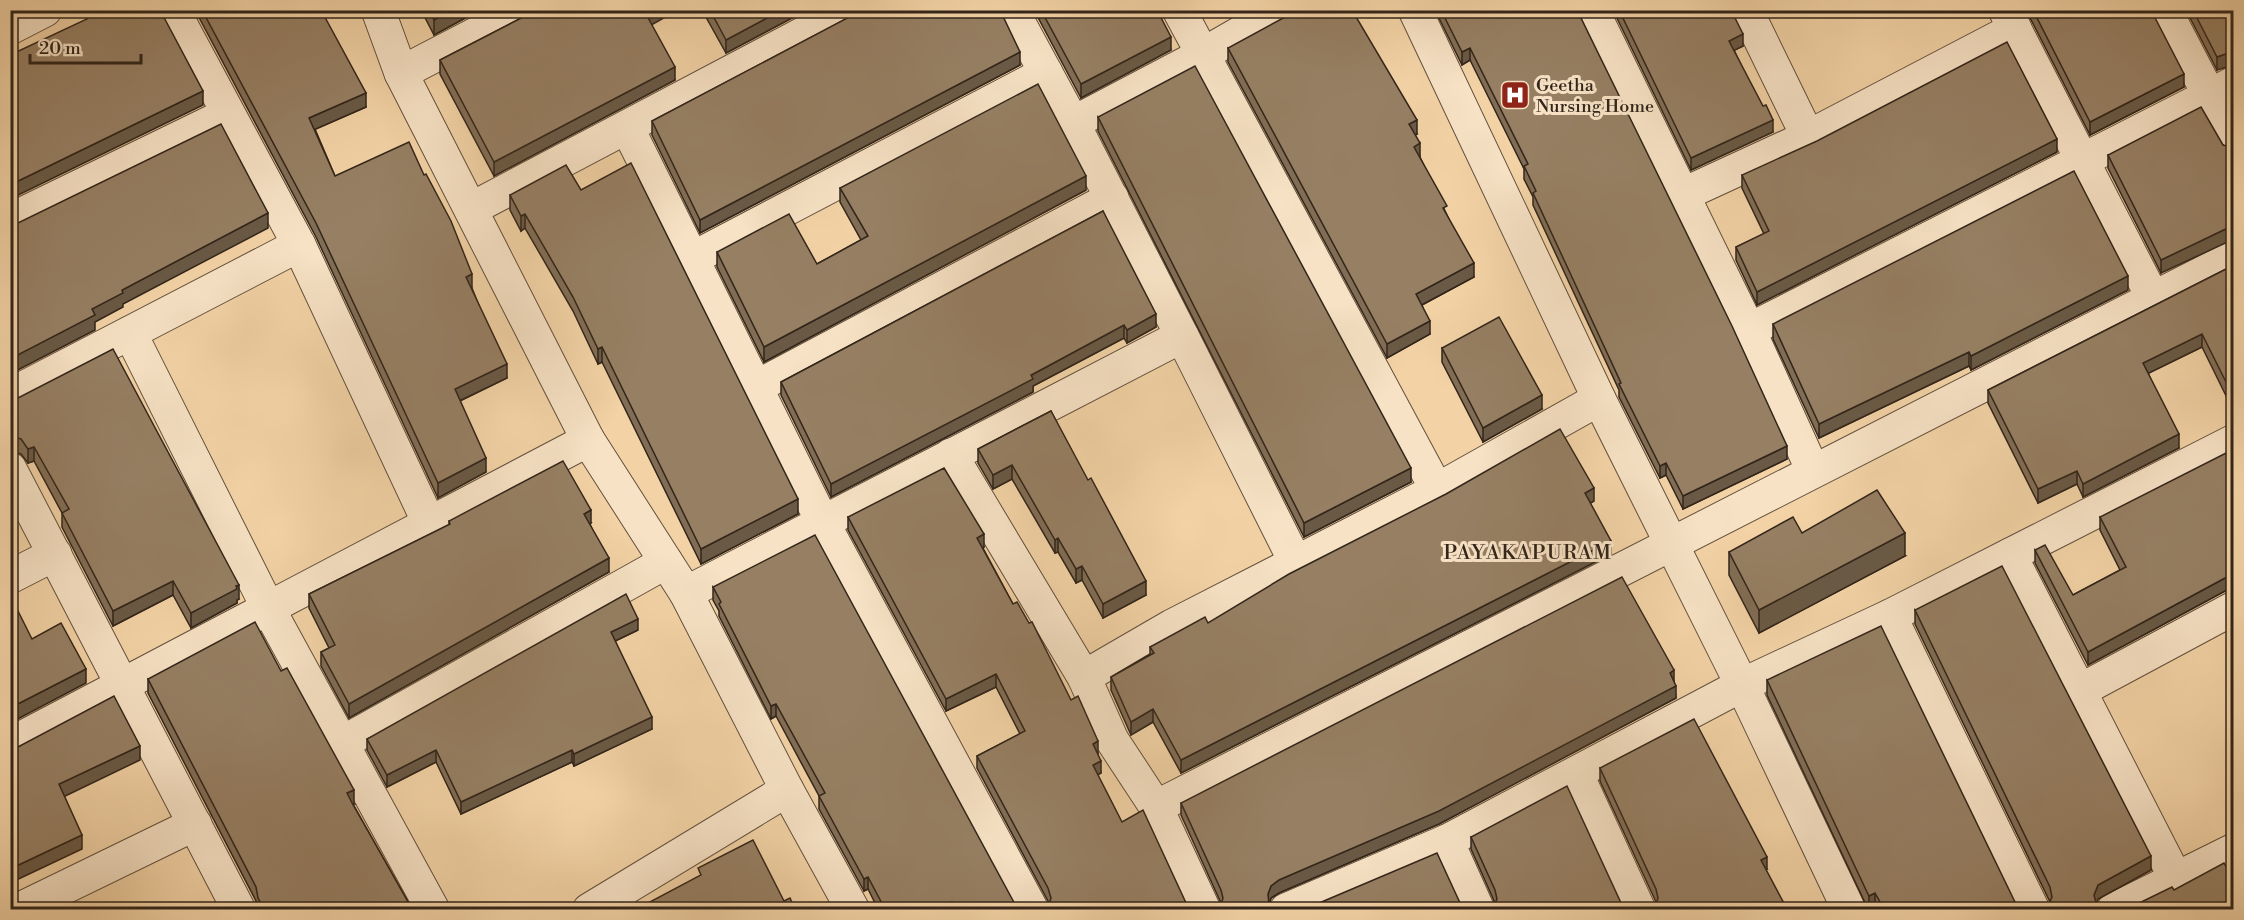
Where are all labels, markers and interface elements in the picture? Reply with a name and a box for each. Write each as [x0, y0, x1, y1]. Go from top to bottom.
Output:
scale bar [30, 27, 141, 65]
text: 20 m [39, 37, 81, 60]
place label: Geetha Nursing Home [1536, 74, 1654, 118]
hospital icon: Geetha Nursing Home [1499, 79, 1531, 111]
district label: PAYAKAPURAM [1443, 541, 1613, 566]

